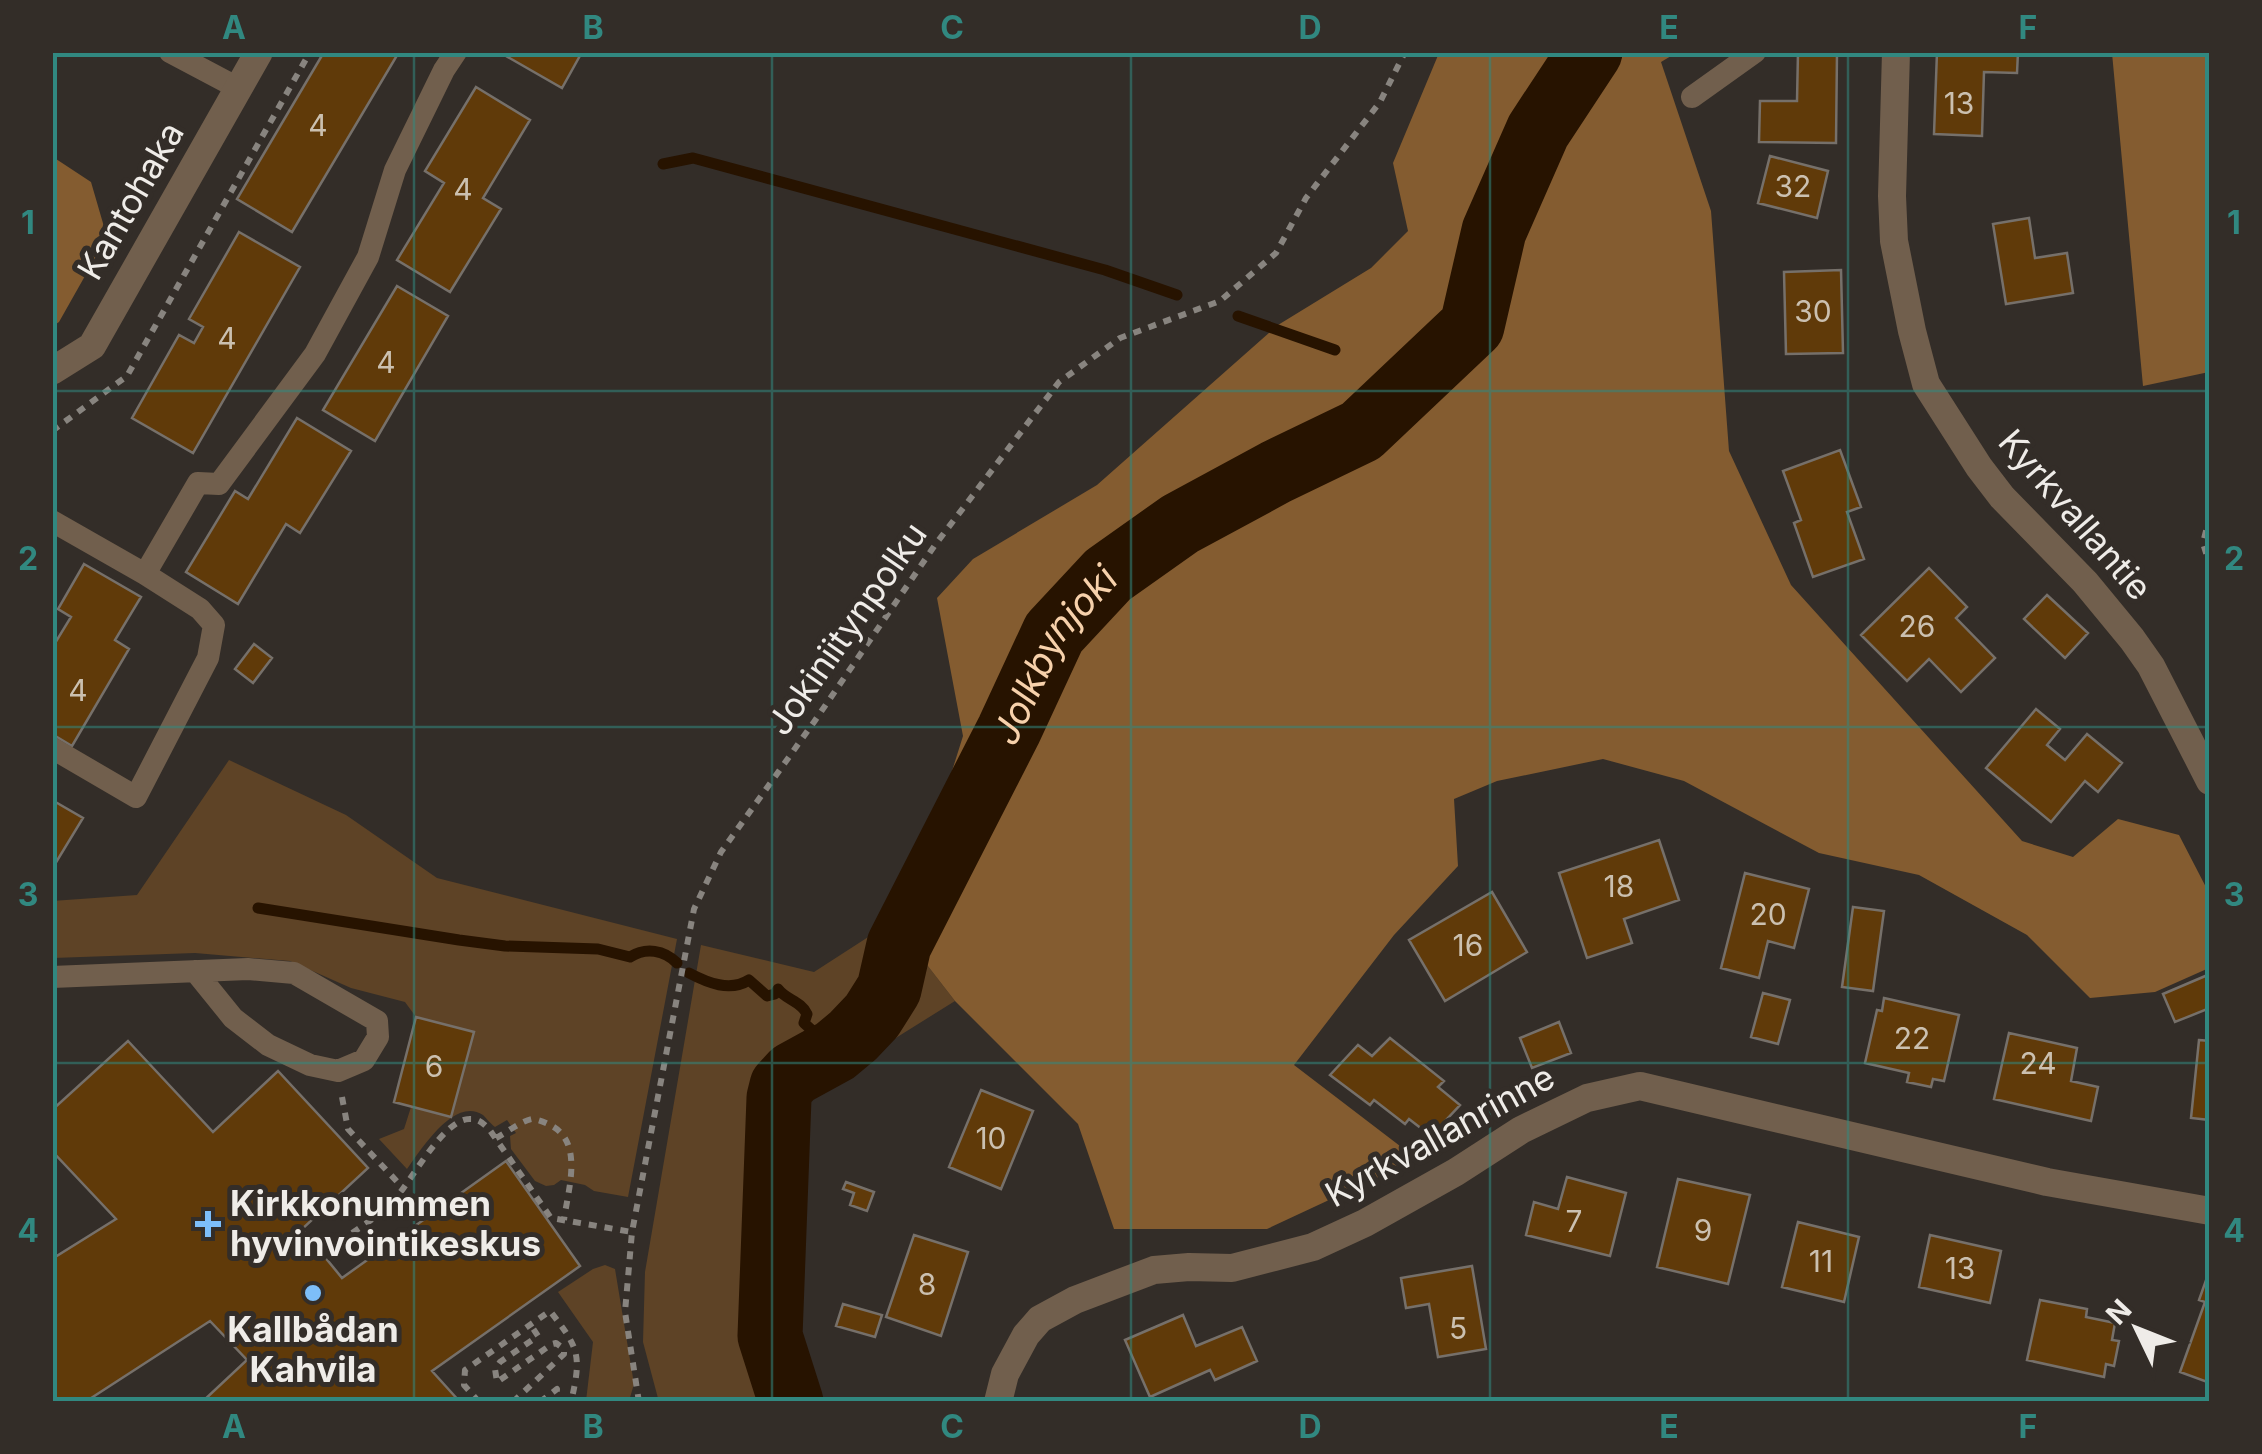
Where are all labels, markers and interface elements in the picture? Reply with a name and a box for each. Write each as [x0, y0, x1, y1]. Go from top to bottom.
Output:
text: A [222, 8, 246, 47]
text: B [582, 8, 604, 47]
text: C [940, 8, 964, 47]
text: D [1298, 8, 1322, 47]
text: E [1659, 8, 1679, 47]
text: F [2019, 8, 2037, 47]
house number: 13 [1944, 85, 1974, 121]
house number: 4 [308, 107, 328, 143]
street label: Kantohaka [68, 114, 192, 287]
house number: 32 [1775, 168, 1811, 204]
house number: 4 [453, 171, 473, 207]
text: 1 [21, 203, 35, 242]
text: 1 [2227, 203, 2241, 242]
house number: 30 [1794, 293, 1832, 329]
house number: 4 [217, 320, 237, 356]
house number: 4 [376, 344, 396, 380]
street label: Kyrkvallantie [1991, 421, 2161, 608]
street label: Jokiniitynpolku [757, 514, 935, 743]
text: 2 [18, 539, 38, 578]
text: 2 [2224, 539, 2244, 578]
water label: Jolkbynjoki [982, 555, 1127, 752]
house number: 26 [1899, 608, 1935, 644]
house number: 4 [68, 672, 88, 708]
house number: 18 [1604, 868, 1634, 904]
text: 3 [18, 875, 38, 914]
text: 3 [2224, 875, 2244, 914]
house number: 20 [1749, 896, 1787, 932]
house number: 16 [1453, 927, 1483, 963]
house number: 22 [1894, 1020, 1930, 1056]
house number: 24 [2019, 1045, 2057, 1081]
house number: 6 [425, 1048, 443, 1084]
street label: Kyrkvallanrinne [1318, 1055, 1561, 1215]
house number: 10 [975, 1120, 1007, 1156]
place label: Kirkkonummen hyvinvointikeskus [230, 1182, 541, 1264]
house number: 7 [1566, 1203, 1582, 1239]
text: 4 [17, 1211, 39, 1250]
marker: Kirkkonummen hyvinvointikeskus [195, 1211, 221, 1237]
text: 4 [2223, 1211, 2245, 1250]
house number: 9 [1694, 1212, 1712, 1248]
house number: 11 [1809, 1243, 1833, 1279]
house number: 13 [1945, 1250, 1975, 1286]
house number: 8 [918, 1266, 936, 1302]
north arrow [2087, 1279, 2187, 1379]
marker: Kallbådan Kahvila [302, 1282, 324, 1304]
text: N [2099, 1293, 2138, 1331]
place label: Kallbådan Kahvila [227, 1308, 399, 1390]
house number: 5 [1449, 1310, 1467, 1346]
text: A [222, 1407, 246, 1446]
text: B [582, 1407, 604, 1446]
text: C [940, 1407, 964, 1446]
text: D [1298, 1407, 1322, 1446]
text: E [1659, 1407, 1679, 1446]
text: F [2019, 1407, 2037, 1446]

